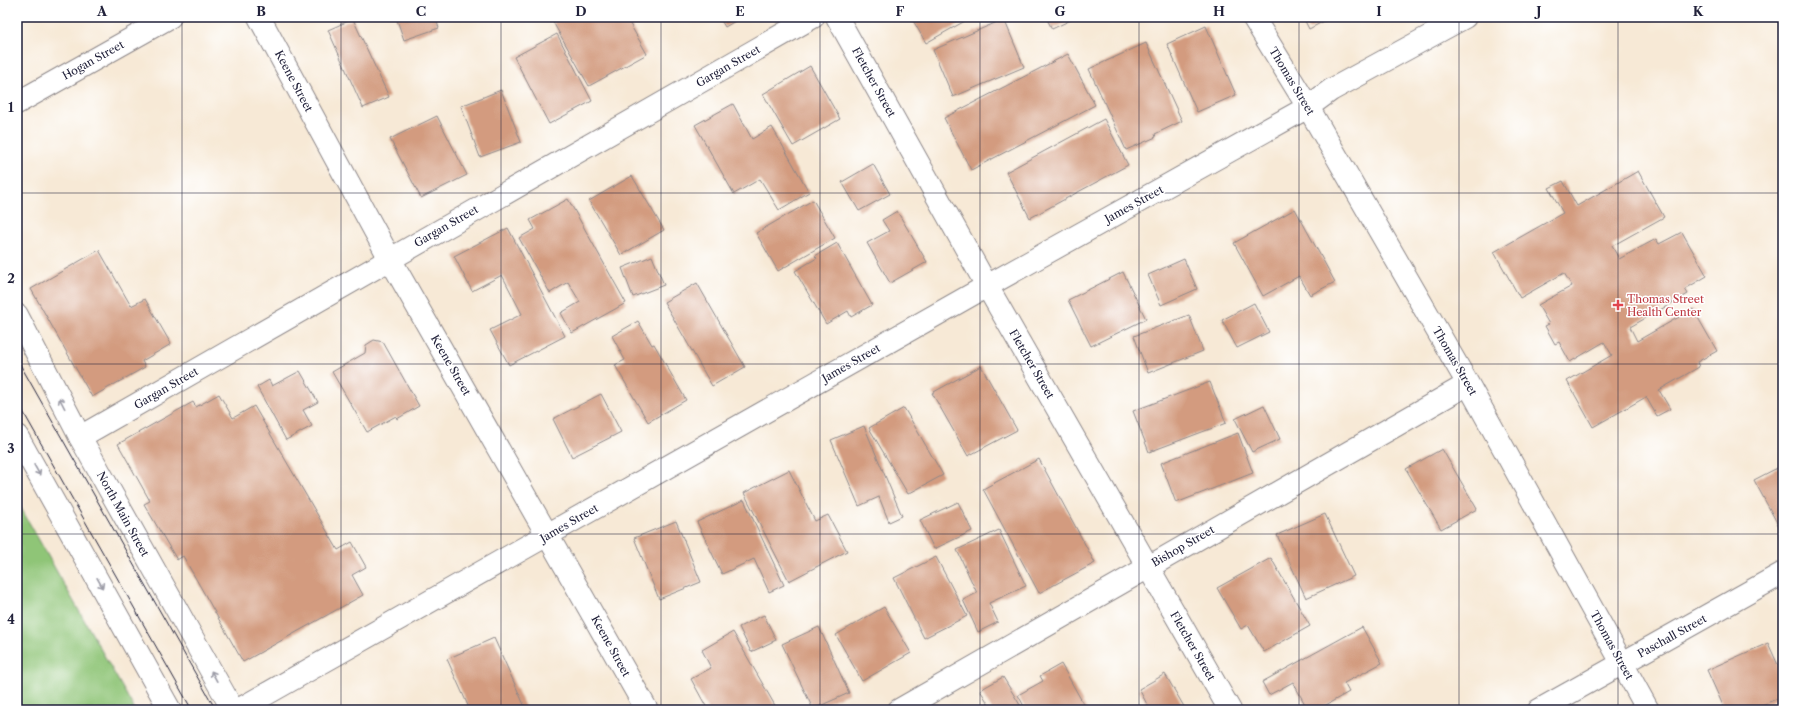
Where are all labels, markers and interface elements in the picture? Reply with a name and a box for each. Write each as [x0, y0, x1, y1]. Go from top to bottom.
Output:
text: A [96, 3, 108, 19]
text: B [256, 3, 266, 19]
text: C [416, 3, 426, 19]
text: D [575, 3, 587, 19]
text: E [735, 3, 745, 19]
text: F [896, 3, 905, 19]
text: G [1054, 3, 1066, 19]
text: H [1213, 3, 1225, 19]
text: I [1376, 3, 1382, 19]
text: J [1534, 3, 1542, 19]
text: K [1693, 3, 1704, 19]
street label: Hogan Street [60, 37, 126, 83]
street label: Gargan Street [693, 42, 763, 90]
street label: Thomas Street [1266, 44, 1318, 118]
street label: Fletcher Street [849, 45, 899, 119]
street label: Keene Street [272, 48, 316, 114]
text: 1 [8, 99, 14, 115]
street label: James Street [1100, 182, 1166, 227]
street label: Gargan Street [411, 202, 481, 250]
text: 2 [7, 270, 15, 286]
place label: Thomas Street Health Center [1627, 292, 1704, 319]
marker: Thomas Street Health Center [1612, 299, 1624, 311]
street label: Thomas Street [1430, 324, 1480, 398]
street label: Fletcher Street [1006, 327, 1058, 401]
street label: Keene Street [428, 332, 474, 398]
street label: James Street [818, 341, 883, 386]
street label: Gargan Street [131, 364, 201, 412]
one-way arrow [58, 397, 66, 409]
text: 3 [7, 440, 15, 456]
one-way arrow [33, 463, 41, 475]
street label: North Main Street [94, 469, 152, 559]
street label: James Street [536, 501, 601, 546]
street label: Bishop Street [1149, 522, 1217, 570]
one-way arrow [96, 577, 104, 589]
street label: Thomas Street [1587, 608, 1637, 682]
street label: Fletcher Street [1167, 609, 1219, 683]
text: 4 [7, 611, 15, 627]
street label: Paschall Street [1635, 611, 1709, 661]
street label: Keene Street [588, 613, 634, 679]
one-way arrow [210, 670, 218, 682]

